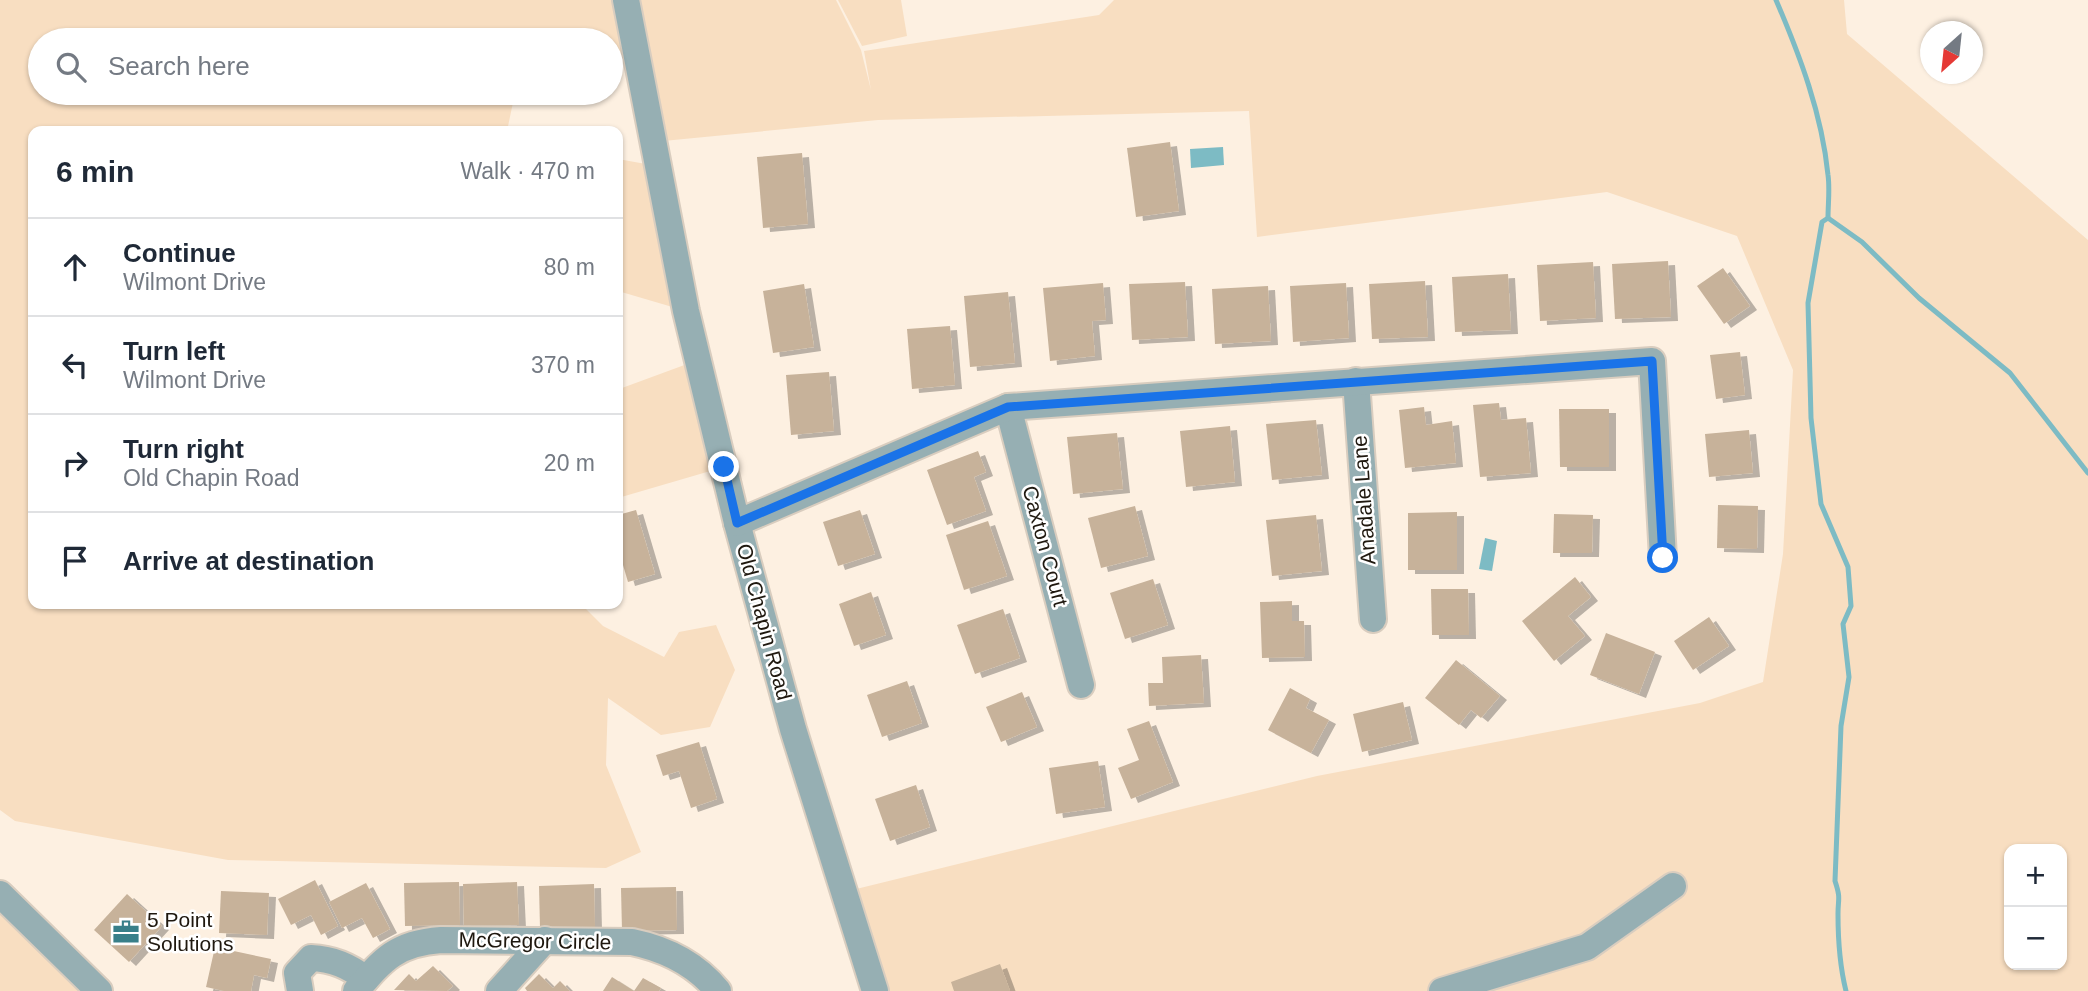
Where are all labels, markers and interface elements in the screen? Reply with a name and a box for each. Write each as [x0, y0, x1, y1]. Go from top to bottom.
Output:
north arrow [1920, 21, 1983, 84]
search box [28, 28, 623, 105]
icon: search [52, 48, 90, 86]
text: Search here [108, 51, 250, 81]
text: 6 min [56, 155, 134, 188]
text: Walk · 470 m [460, 158, 595, 184]
text: Continue [123, 238, 236, 268]
icon: ahead [56, 248, 94, 286]
text: 80 m [544, 254, 595, 280]
text: Wilmont Drive [123, 269, 266, 295]
text: Turn left [123, 336, 225, 366]
icon: left [56, 346, 94, 384]
text: 370 m [531, 352, 595, 378]
text: Wilmont Drive [123, 367, 266, 393]
text: Turn right [123, 434, 244, 464]
street label: Anadale Lane [1348, 435, 1379, 565]
icon: right [56, 444, 94, 482]
text: 20 m [544, 450, 595, 476]
route end [708, 451, 739, 482]
text: Old Chapin Road [123, 465, 299, 491]
street label: Caxton Court [1018, 483, 1073, 609]
street label: Old Chapin Road [733, 541, 796, 703]
icon: arrive [56, 542, 94, 580]
route start [1647, 542, 1678, 573]
text: Arrive at destination [123, 546, 374, 576]
map controls [2004, 844, 2067, 970]
button: + [2004, 844, 2067, 907]
button: − [2004, 907, 2067, 970]
place label: 5 Point Solutions [147, 908, 233, 955]
office icon: 5 Point Solutions [111, 917, 141, 947]
street label: McGregor Circle [458, 928, 612, 953]

